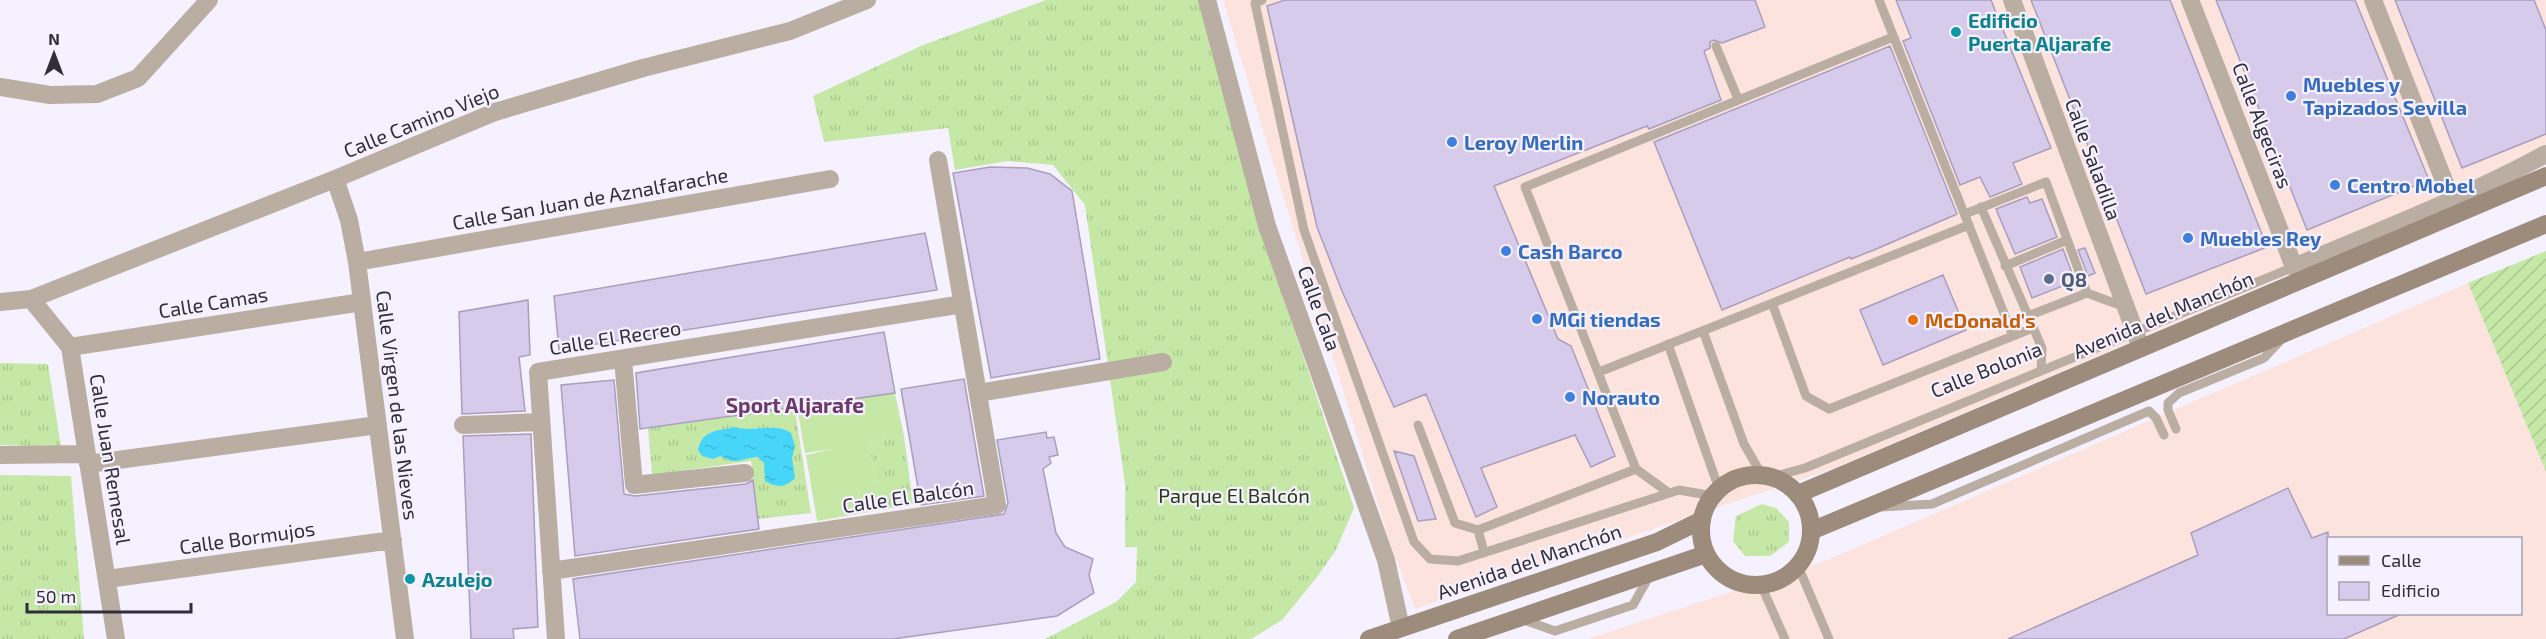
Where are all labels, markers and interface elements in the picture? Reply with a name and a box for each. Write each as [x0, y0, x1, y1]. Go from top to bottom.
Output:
place label: Edificio Puerta Aljarafe [1968, 8, 2111, 55]
north arrow [24, 24, 84, 84]
marker: Edificio Puerta Aljarafe [1949, 25, 1963, 39]
text: N [48, 29, 60, 48]
street label: Calle Algeciras [2228, 59, 2298, 191]
place label: Muebles y Tapizados Sevilla [2303, 72, 2467, 119]
street label: Calle Camino Viejo [340, 78, 502, 162]
marker: Muebles y Tapizados Sevilla [2284, 89, 2298, 103]
street label: Calle Saladilla [2061, 95, 2127, 223]
place label: Leroy Merlin [1464, 130, 1583, 155]
marker: Leroy Merlin [1445, 135, 1459, 149]
street label: Calle San Juan de Aznalfarache [450, 162, 730, 234]
place label: Centro Mobel [2347, 173, 2475, 197]
marker: Centro Mobel [2328, 178, 2342, 192]
place label: Muebles Rey [2200, 226, 2322, 251]
marker: Muebles Rey [2181, 231, 2195, 245]
place label: Cash Barco [1518, 239, 1623, 263]
marker: Cash Barco [1499, 244, 1513, 258]
street label: Calle Cala [1294, 262, 1346, 354]
street label: Avenida del Manchón [2069, 265, 2257, 363]
place label: Q8 [2061, 267, 2087, 292]
marker: Q8 [2042, 272, 2056, 286]
street label: Calle Camas [157, 282, 269, 322]
street label: Calle Virgen de las Nieves [372, 289, 424, 521]
place label: MGi tiendas [1549, 307, 1661, 331]
place label: McDonald's [1925, 308, 2036, 332]
marker: MGi tiendas [1530, 312, 1544, 326]
marker: McDonald's [1906, 313, 1920, 327]
street label: Calle El Recreo [547, 315, 683, 359]
street label: Calle Bolonia [1927, 336, 2045, 402]
street label: Calle Juan Remesal [86, 372, 136, 546]
place label: Norauto [1582, 385, 1660, 409]
marker: Norauto [1563, 390, 1577, 404]
district label: Sport Aljarafe [726, 392, 864, 417]
street label: Calle El Balcón [841, 475, 975, 517]
park label: Parque El Balcón [1158, 483, 1310, 507]
street label: Calle Bormujos [178, 516, 316, 558]
street label: Avenida del Manchón [1434, 518, 1624, 604]
legend [2327, 537, 2522, 615]
text: Calle [2381, 549, 2422, 571]
place label: Azulejo [422, 567, 493, 591]
marker: Azulejo [403, 572, 417, 586]
scale bar [27, 576, 190, 614]
text: Edificio [2381, 579, 2440, 601]
text: 50 m [36, 585, 76, 607]

